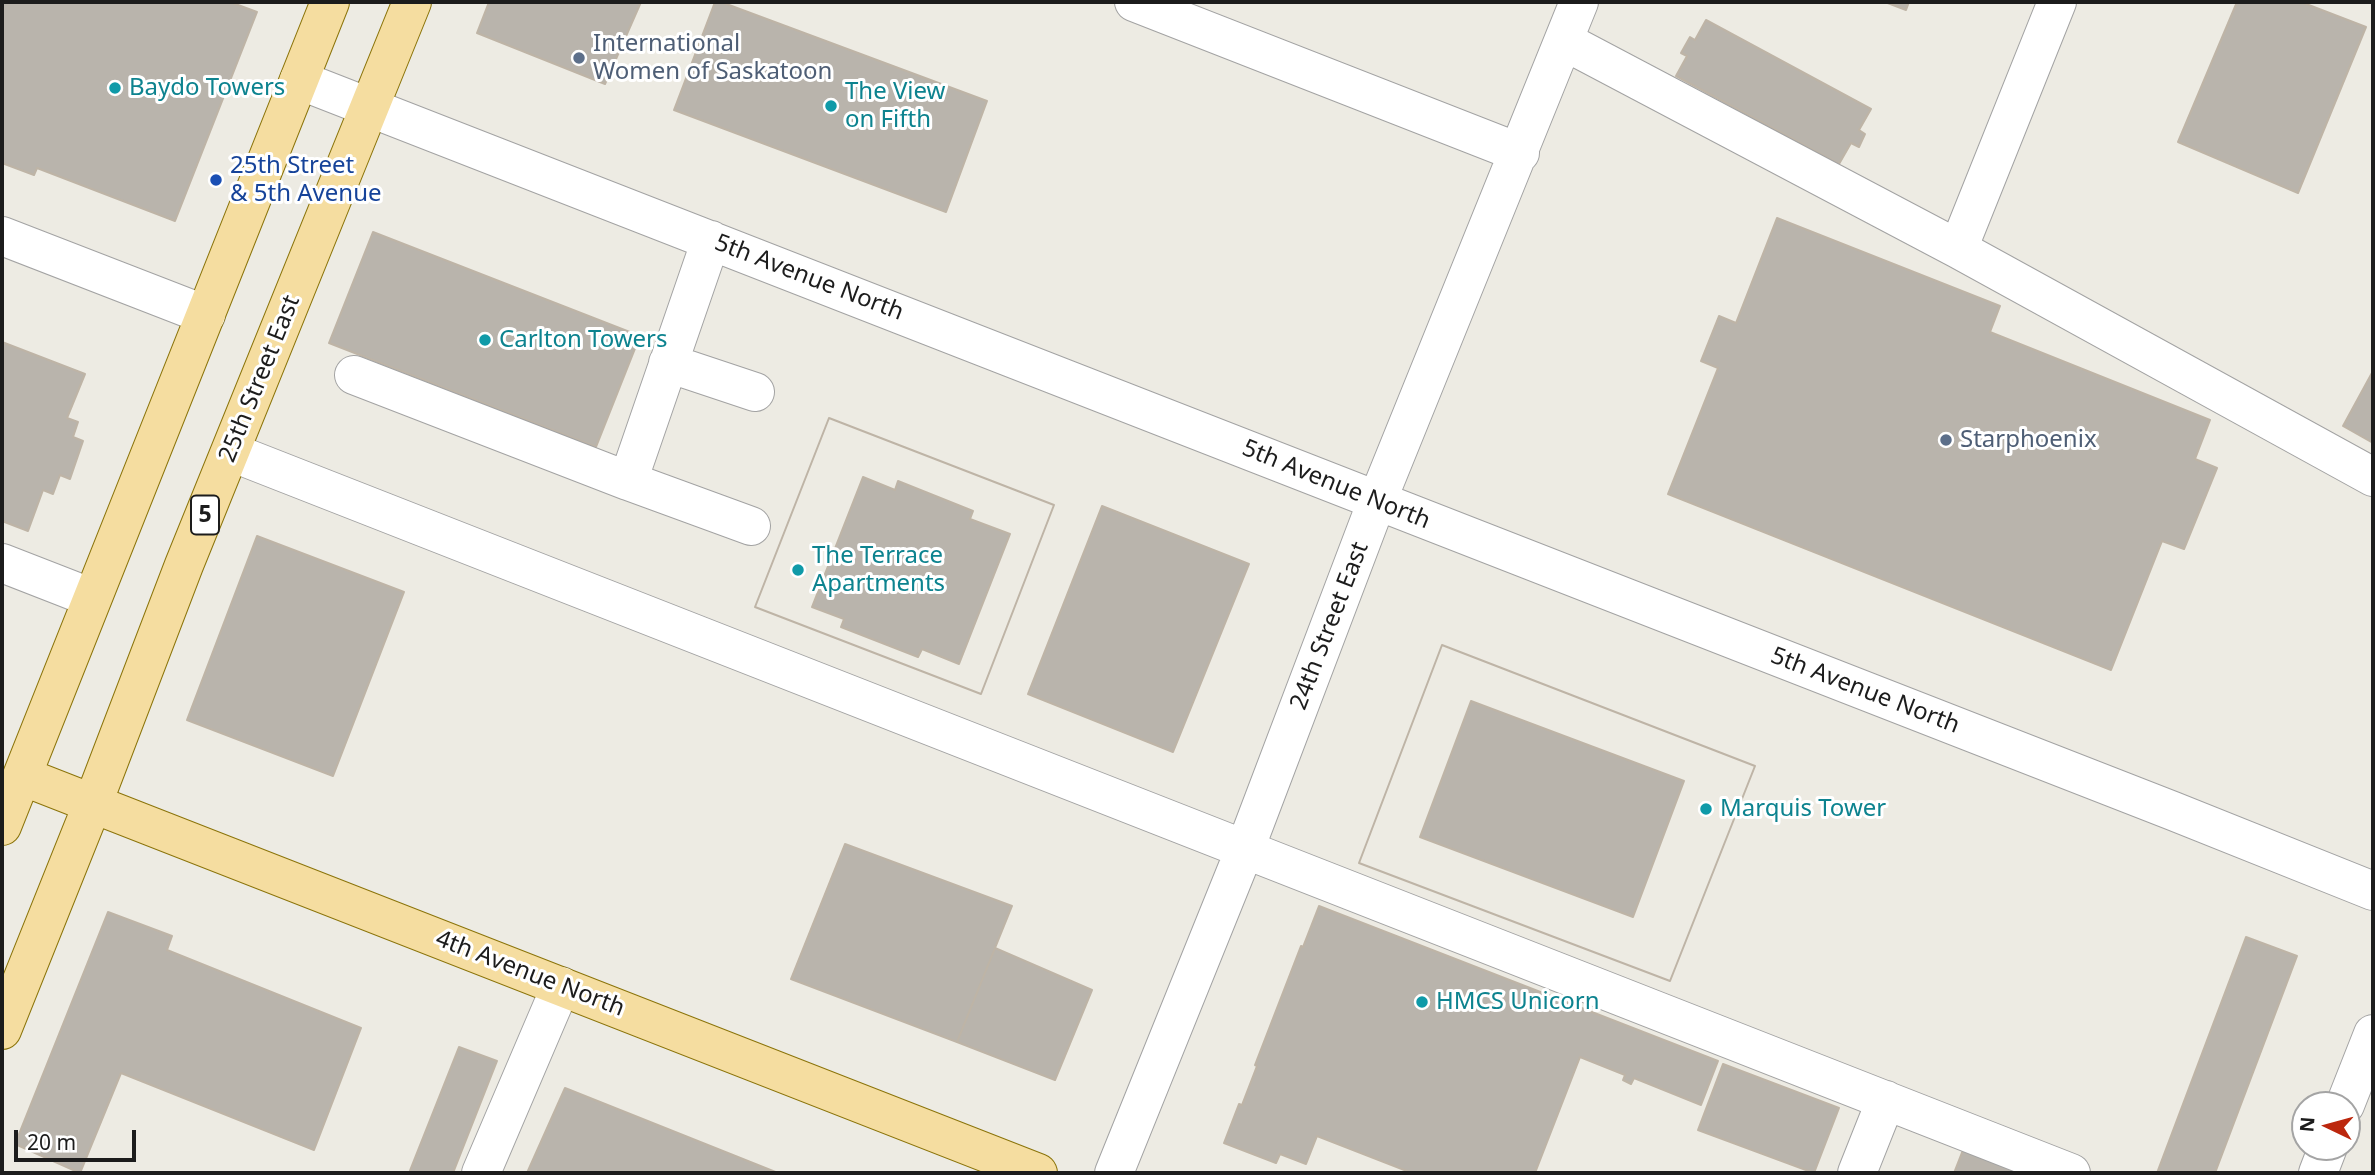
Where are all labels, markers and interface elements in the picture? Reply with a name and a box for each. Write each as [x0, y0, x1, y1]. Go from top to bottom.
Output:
place label: International Women of Saskatoon [593, 30, 832, 86]
marker: International Women of Saskatoon [571, 50, 587, 66]
place label: Baydo Towers [129, 74, 285, 102]
place label: The View on Fifth [845, 78, 945, 134]
marker: Baydo Towers [107, 80, 123, 96]
marker: The View on Fifth [823, 98, 839, 114]
place label: 25th Street & 5th Avenue [230, 152, 382, 208]
marker: 25th Street & 5th Avenue [208, 172, 224, 188]
street label: 5th Avenue North [710, 229, 908, 327]
street label: 25th Street East [213, 291, 307, 467]
place label: Carlton Towers [499, 326, 668, 354]
marker: Carlton Towers [477, 332, 493, 348]
place label: Starphoenix [1960, 426, 2097, 454]
marker: Starphoenix [1938, 432, 1954, 448]
street label: 5th Avenue North [1238, 434, 1434, 536]
road number: 5 [191, 495, 219, 534]
street label: 24th Street East [1285, 538, 1375, 714]
place label: The Terrace Apartments [812, 542, 945, 598]
marker: The Terrace Apartments [790, 562, 806, 578]
street label: 5th Avenue North [1766, 642, 1964, 740]
place label: Marquis Tower [1720, 795, 1886, 823]
marker: Marquis Tower [1698, 801, 1714, 817]
street label: 4th Avenue North [431, 925, 629, 1023]
place label: HMCS Unicorn [1436, 988, 1599, 1016]
marker: HMCS Unicorn [1414, 994, 1430, 1010]
north arrow [2291, 1091, 2361, 1161]
scale bar [18, 1116, 140, 1160]
text: N [2293, 1116, 2321, 1133]
text: 20 m [27, 1128, 76, 1156]

